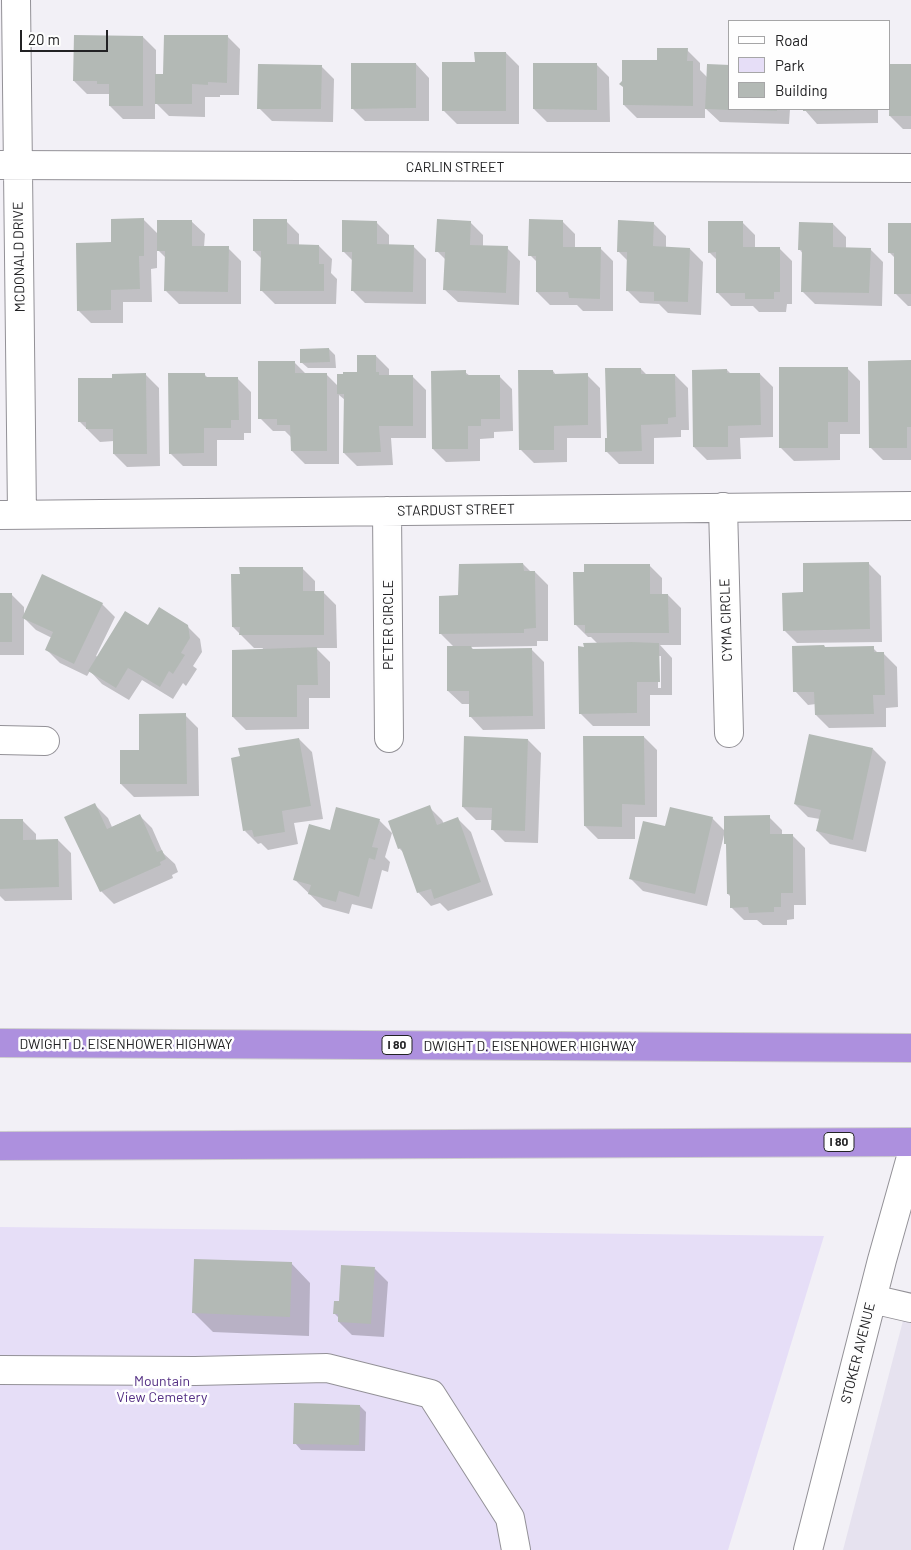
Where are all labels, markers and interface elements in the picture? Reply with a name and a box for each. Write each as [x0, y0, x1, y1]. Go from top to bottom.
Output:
scale bar [22, 20, 110, 52]
legend [728, 20, 891, 110]
text: 20 m [28, 30, 60, 48]
text: Road [775, 31, 808, 49]
text: Park [775, 56, 804, 74]
text: Building [775, 81, 828, 99]
street label: CARLIN STREET [406, 159, 504, 175]
street label: MCDONALD DRIVE [10, 202, 28, 312]
street label: STARDUST STREET [397, 501, 515, 519]
street label: CYMA CIRCLE [716, 578, 736, 662]
street label: PETER CIRCLE [380, 580, 396, 670]
street label: DWIGHT D. EISENHOWER HIGHWAY [20, 1036, 232, 1052]
road number: I 80 [382, 1036, 412, 1054]
street label: DWIGHT D. EISENHOWER HIGHWAY [424, 1038, 636, 1054]
road number: I 80 [824, 1132, 854, 1152]
street label: STOKER AVENUE [837, 1301, 879, 1405]
park label: Mountain View Cemetery [116, 1373, 208, 1405]

